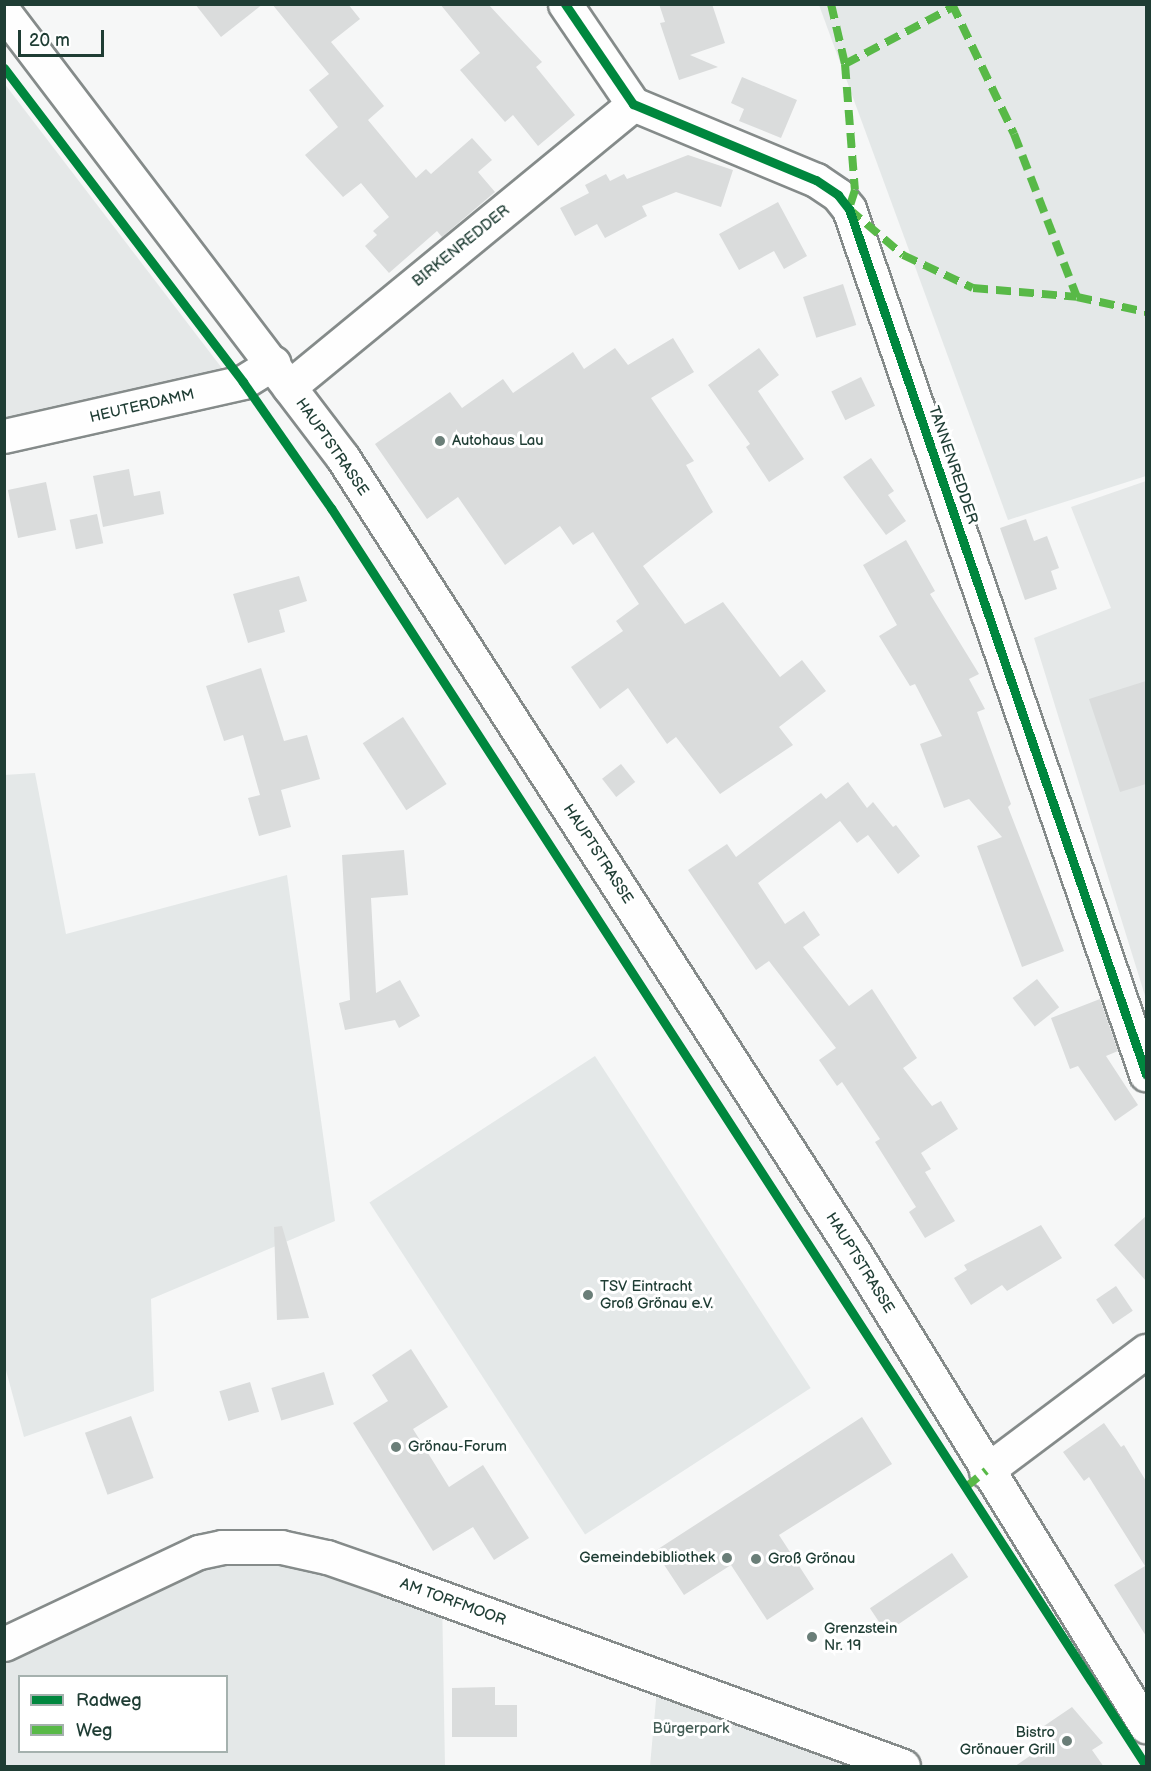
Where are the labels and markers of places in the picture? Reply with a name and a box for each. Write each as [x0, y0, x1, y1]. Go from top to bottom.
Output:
place label: Autohaus Lau [452, 432, 544, 450]
marker: Autohaus Lau [433, 434, 447, 448]
place label: TSV Eintracht Groß Grönau e.V. [600, 1277, 713, 1312]
marker: TSV Eintracht Groß Grönau e.V. [581, 1288, 595, 1302]
place label: Grönau-Forum [408, 1438, 507, 1456]
marker: Grönau-Forum [389, 1440, 403, 1454]
place label: Gemeindebibliothek [579, 1549, 715, 1567]
place label: Groß Grönau [768, 1550, 855, 1568]
marker: Gemeindebibliothek [720, 1551, 734, 1565]
marker: Groß Grönau [749, 1552, 763, 1566]
place label: Grenzstein Nr. 19 [824, 1619, 897, 1654]
marker: Grenzstein Nr. 19 [805, 1630, 819, 1644]
place label: Bistro Grönauer Grill [960, 1723, 1055, 1758]
marker: Bistro Grönauer Grill [1060, 1734, 1074, 1748]

